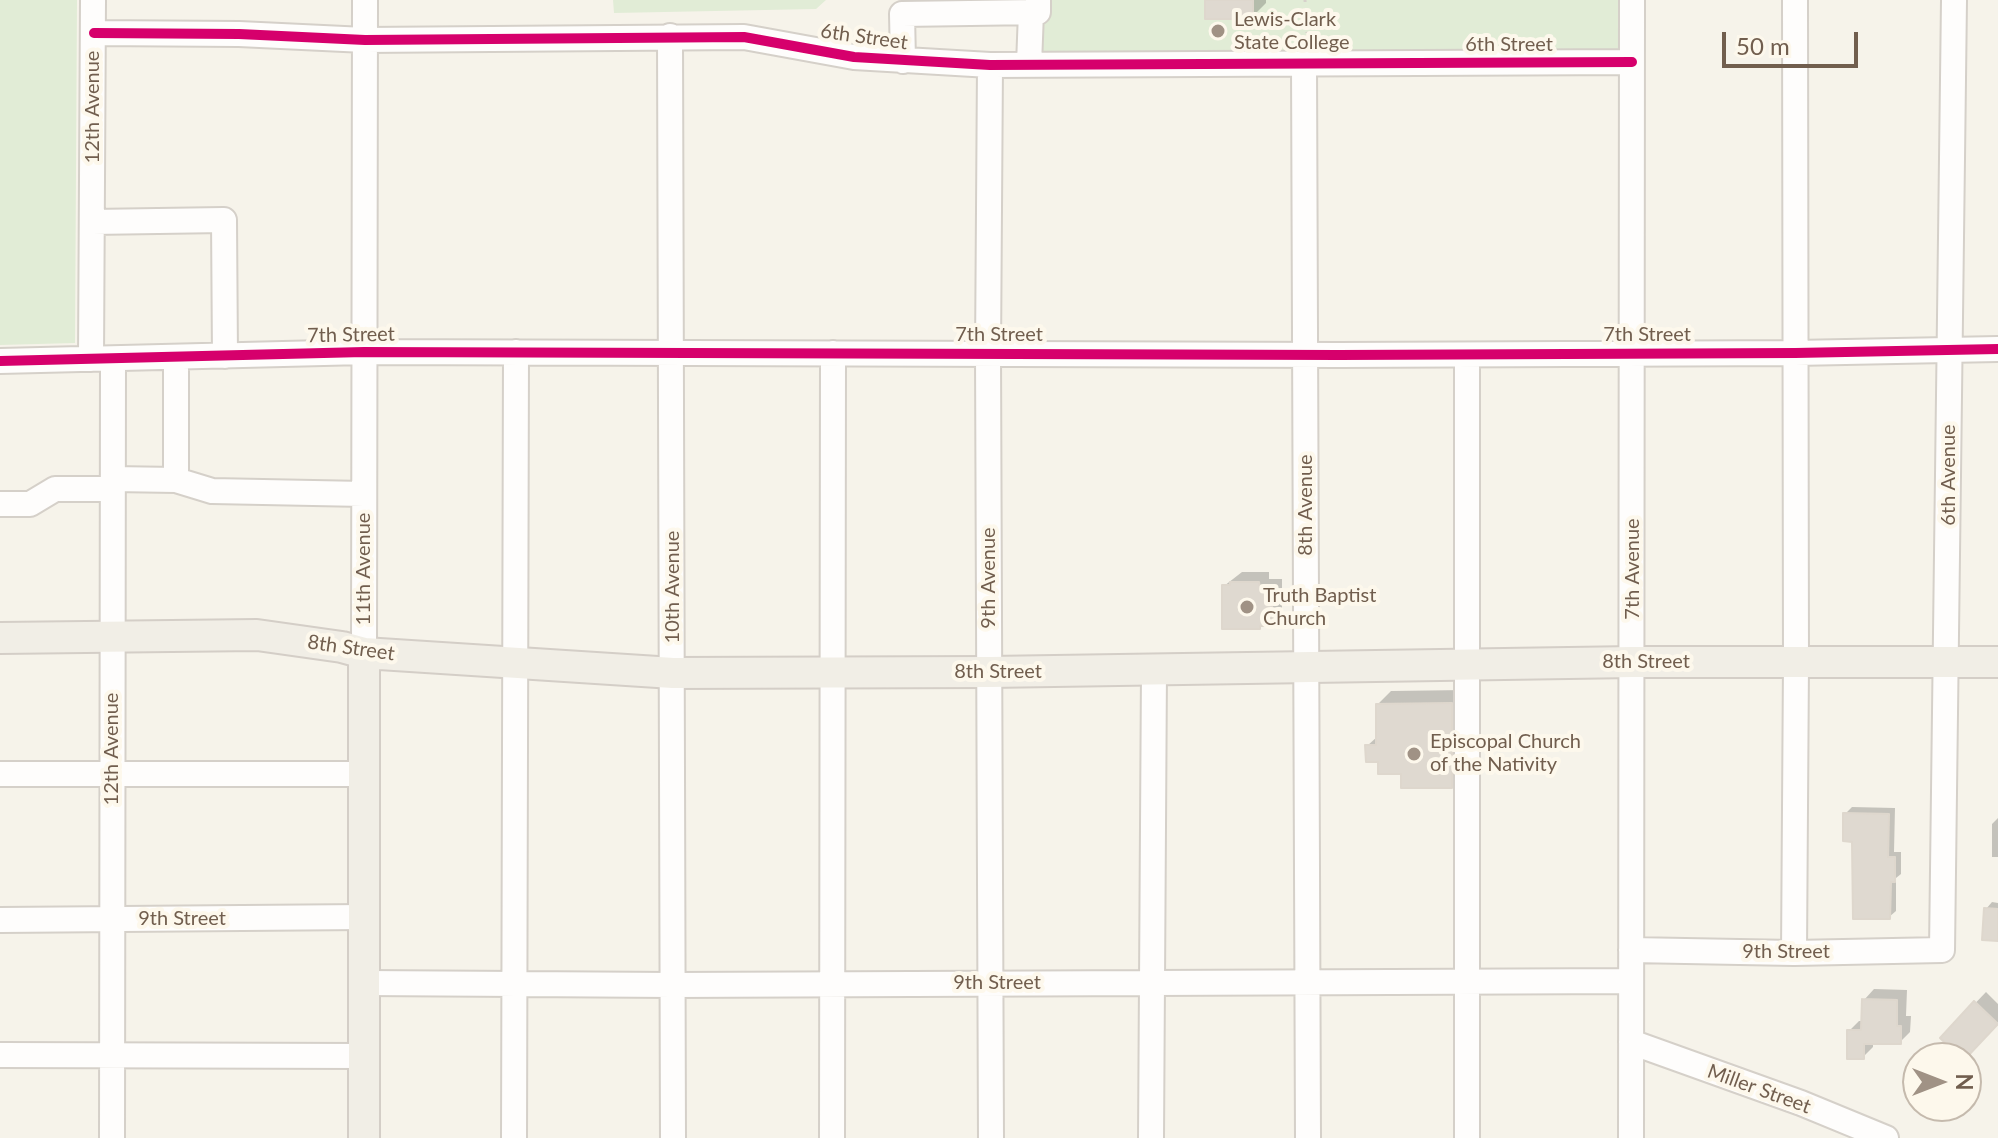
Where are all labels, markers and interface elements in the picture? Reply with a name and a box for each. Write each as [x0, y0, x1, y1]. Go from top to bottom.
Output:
place label: Lewis-Clark State College [1234, 8, 1349, 55]
scale bar [1726, 16, 1862, 66]
street label: 6th Street [819, 19, 909, 55]
marker: Lewis-Clark State College [1209, 22, 1227, 40]
text: 50 m [1736, 31, 1790, 60]
street label: 6th Street [1465, 33, 1553, 57]
street label: 12th Avenue [81, 51, 105, 163]
street label: 7th Street [307, 322, 395, 348]
street label: 7th Street [955, 323, 1043, 347]
street label: 7th Street [1603, 323, 1691, 347]
street label: 6th Avenue [1937, 424, 1961, 526]
street label: 8th Avenue [1294, 454, 1318, 556]
street label: 11th Avenue [352, 513, 376, 625]
street label: 7th Avenue [1621, 518, 1645, 620]
street label: 9th Avenue [977, 527, 1001, 629]
street label: 10th Avenue [661, 531, 685, 643]
place label: Truth Baptist Church [1263, 584, 1376, 631]
marker: Truth Baptist Church [1238, 598, 1256, 616]
street label: 8th Street [306, 630, 396, 666]
street label: 8th Street [1602, 650, 1690, 674]
street label: 8th Street [954, 660, 1042, 684]
street label: 12th Avenue [100, 693, 124, 805]
place label: Episcopal Church of the Nativity [1430, 730, 1581, 777]
marker: Episcopal Church of the Nativity [1405, 745, 1423, 763]
street label: 9th Street [138, 907, 226, 931]
street label: 9th Street [1742, 940, 1830, 964]
street label: 9th Street [953, 971, 1041, 995]
north arrow [1902, 1042, 1982, 1122]
street label: Miller Street [1704, 1059, 1814, 1119]
text: N [1951, 1074, 1978, 1090]

